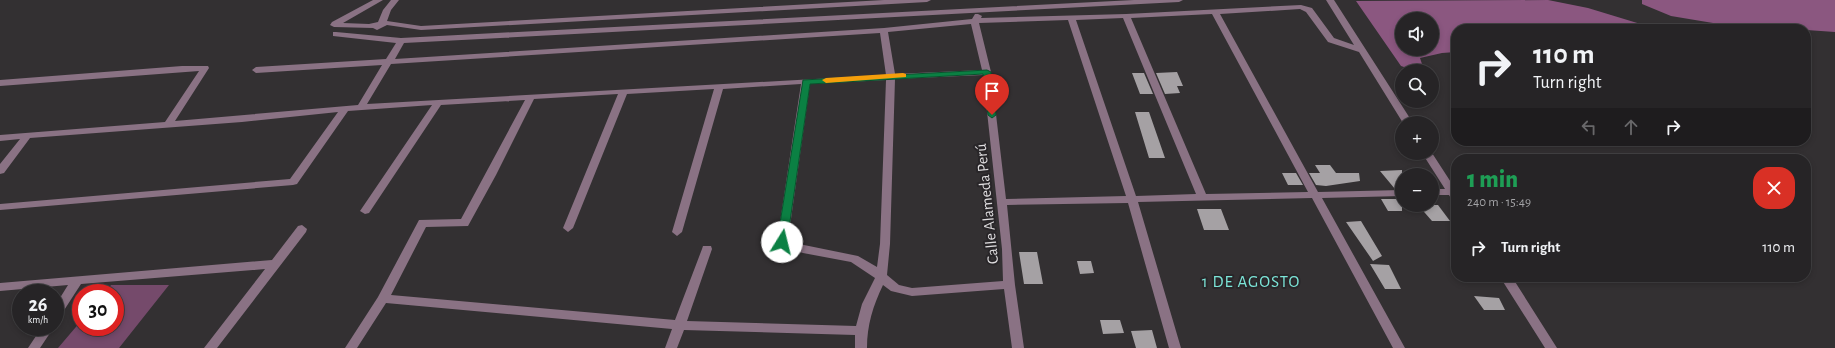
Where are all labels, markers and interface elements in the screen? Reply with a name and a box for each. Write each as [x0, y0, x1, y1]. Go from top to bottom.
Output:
map controls [1395, 12, 1439, 212]
button: sound [1395, 12, 1439, 56]
icon: right [1467, 40, 1519, 92]
text: 110 m [1533, 41, 1595, 69]
button: search [1395, 64, 1439, 108]
pin [975, 74, 1009, 115]
text: Turn right [1533, 74, 1602, 92]
icon: arrive [981, 80, 1003, 102]
button: + [1395, 116, 1439, 160]
icon: left [1578, 116, 1600, 138]
icon: ahead [1620, 116, 1642, 138]
icon: right [1662, 116, 1684, 138]
street label: Calle Alameda Perú [973, 143, 1001, 265]
button: close [1753, 167, 1795, 209]
button: − [1395, 168, 1439, 212]
text: 1 min [1467, 168, 1518, 192]
text: 240 m · 15:49 [1467, 196, 1531, 209]
position arrow [761, 221, 803, 263]
icon: right [1467, 237, 1489, 259]
text: Turn right [1501, 240, 1560, 255]
text: 110 m [1762, 240, 1795, 255]
district label: 1 DE AGOSTO [1202, 273, 1300, 290]
speed limit sign: 30 [72, 284, 124, 336]
text: 26 [28, 295, 48, 315]
text: km/h [28, 315, 48, 325]

